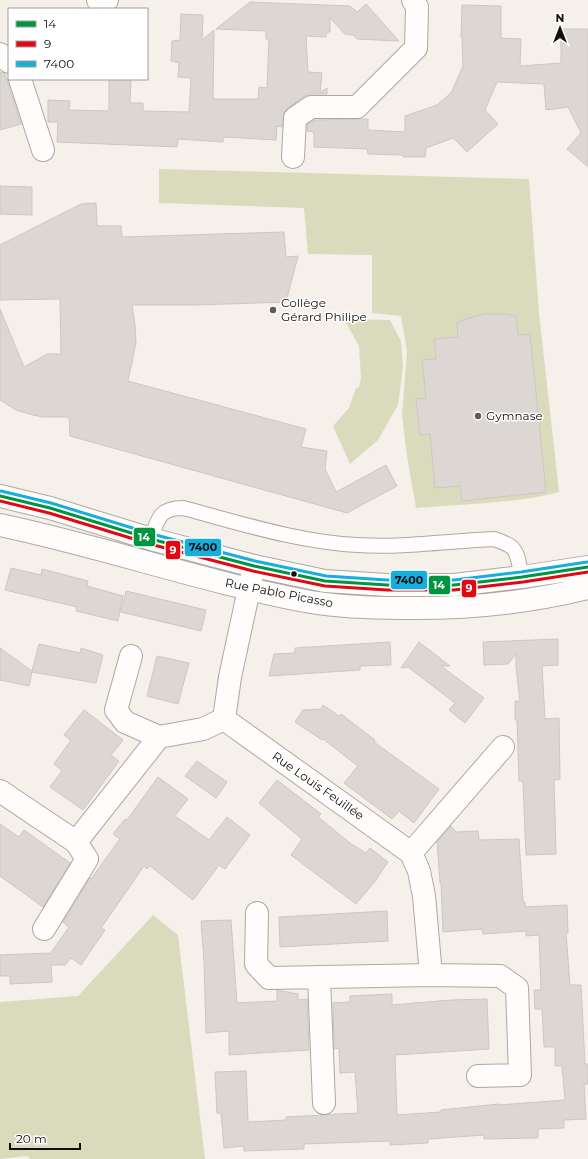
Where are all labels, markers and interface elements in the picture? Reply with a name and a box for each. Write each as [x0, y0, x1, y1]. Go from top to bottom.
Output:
legend [8, 8, 148, 80]
north arrow [540, 8, 580, 48]
text: N [556, 11, 564, 25]
text: 14 [44, 16, 56, 31]
text: 9 [44, 36, 51, 51]
text: 7400 [44, 56, 74, 71]
place label: Collège Gérard Philipe [281, 295, 367, 324]
marker: Collège Gérard Philipe [268, 305, 278, 315]
place label: Gymnase [486, 408, 543, 423]
marker: Gymnase [473, 411, 483, 421]
line badge: 14 [133, 527, 156, 547]
text: 14 [138, 530, 150, 544]
line badge: 7400 [184, 538, 222, 557]
line badge: 9 [165, 540, 181, 560]
text: 7400 [189, 540, 218, 554]
text: 9 [169, 543, 177, 557]
unlabelled marker [289, 569, 299, 579]
line badge: 7400 [390, 570, 428, 590]
text: 7400 [395, 573, 424, 587]
street label: Rue Pablo Picasso [224, 575, 334, 610]
line badge: 14 [428, 575, 451, 595]
text: 14 [433, 578, 445, 592]
line badge: 9 [461, 579, 477, 598]
text: 9 [465, 581, 473, 595]
street label: Rue Louis Feuillée [269, 748, 367, 823]
scale bar [10, 1125, 80, 1151]
text: 20 m [16, 1131, 47, 1146]

